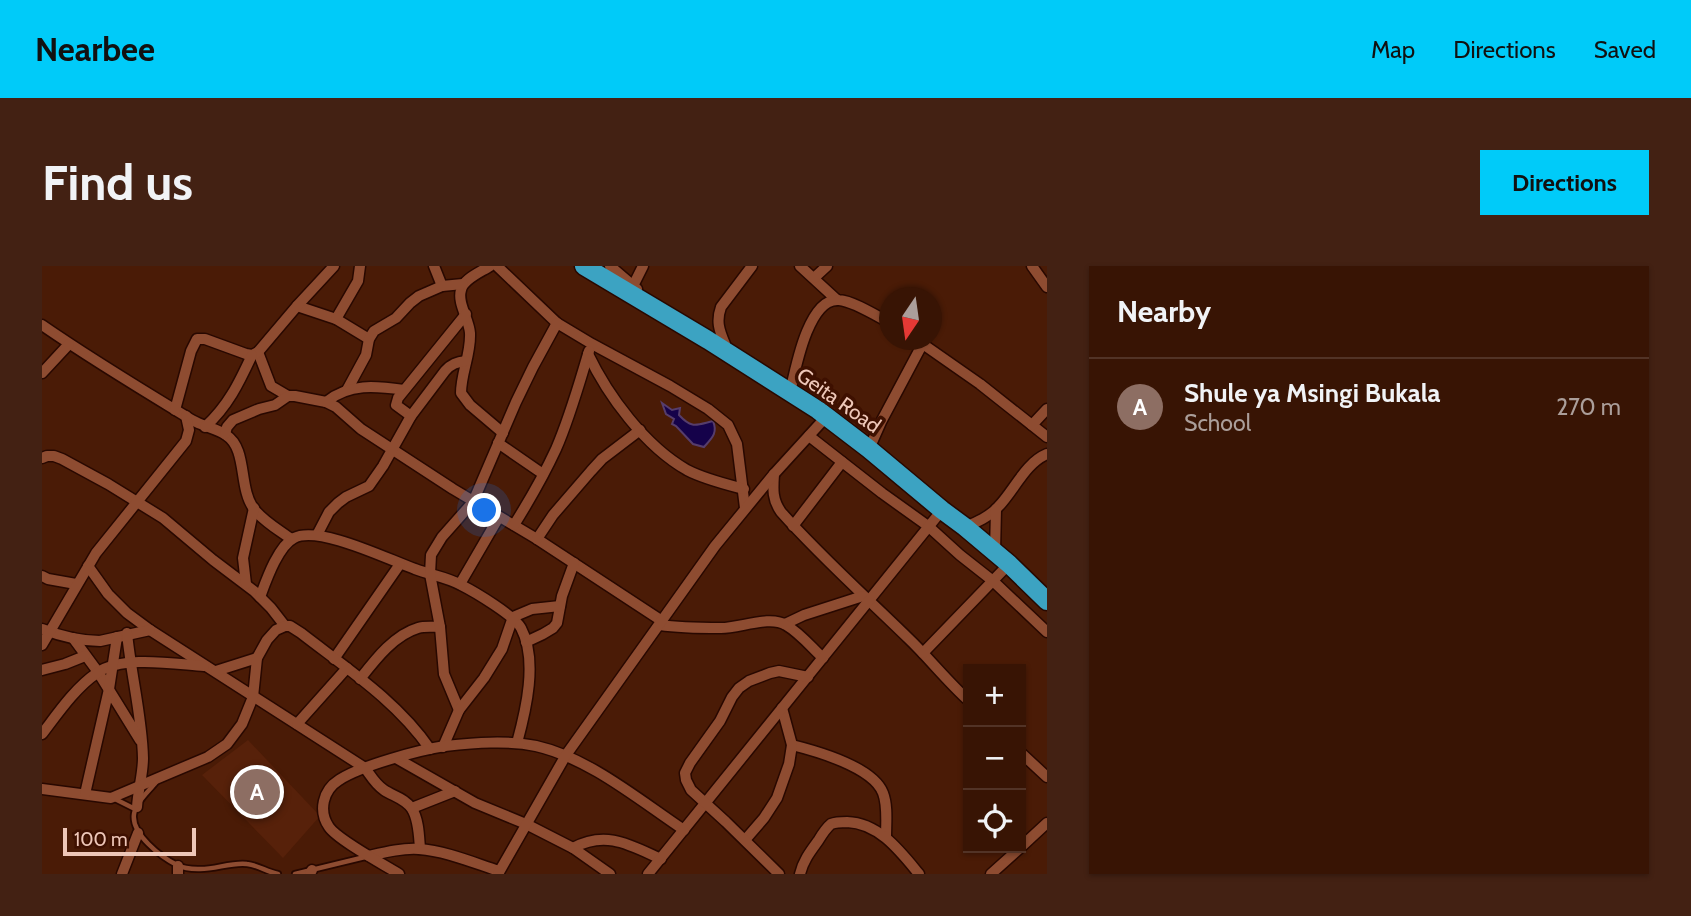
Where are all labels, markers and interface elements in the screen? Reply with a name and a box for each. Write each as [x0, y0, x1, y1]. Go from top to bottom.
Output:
text: Nearbee [35, 29, 155, 69]
text: Map [1371, 35, 1415, 64]
text: Directions [1453, 35, 1556, 64]
text: Saved [1594, 35, 1656, 64]
button: Directions [1480, 150, 1649, 215]
text: Find us [42, 153, 193, 212]
north arrow [879, 287, 942, 350]
text: Nearby [1117, 293, 1211, 330]
street label: Geita Road [792, 362, 886, 438]
text: Shule ya Msingi Bukala [1184, 377, 1441, 409]
text: A [1133, 393, 1147, 421]
text: 270 m [1556, 393, 1621, 421]
text: School [1184, 409, 1251, 437]
your location [467, 493, 501, 527]
map controls [963, 664, 1026, 853]
button: + [963, 664, 1026, 727]
button: − [963, 727, 1026, 790]
pin: A [234, 766, 280, 818]
button: locate [963, 790, 1026, 853]
scale bar [63, 825, 196, 857]
text: 100 m [74, 828, 128, 851]

